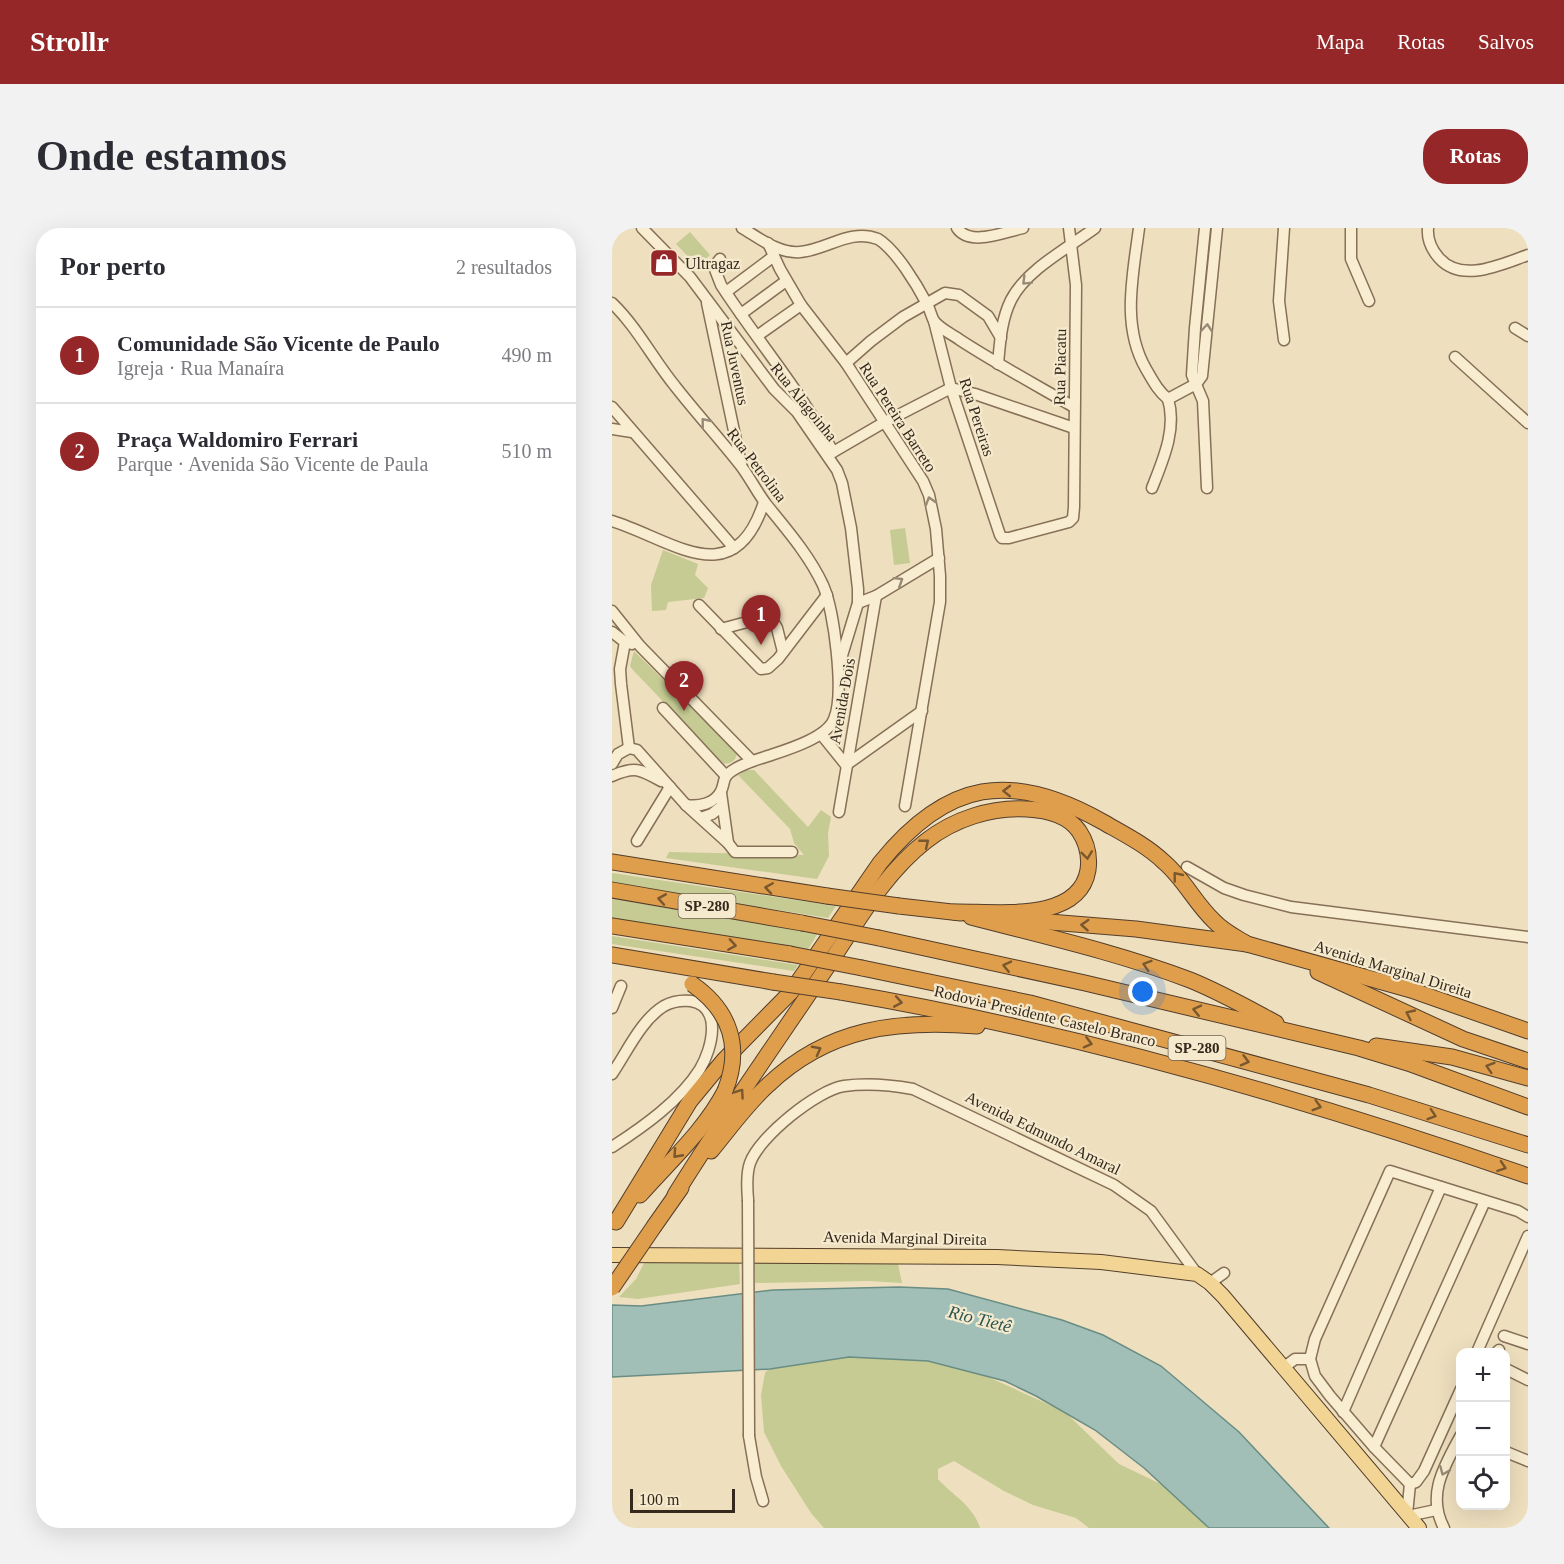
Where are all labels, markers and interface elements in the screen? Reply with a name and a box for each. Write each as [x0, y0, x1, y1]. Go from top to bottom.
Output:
text: Strollr [30, 26, 109, 57]
text: Mapa [1316, 30, 1364, 54]
text: Rotas [1397, 30, 1445, 54]
text: Salvos [1478, 30, 1534, 54]
button: Rotas [1423, 129, 1528, 184]
text: Onde estamos [36, 133, 287, 179]
shop icon: Ultragaz [648, 247, 680, 279]
text: Por perto [60, 252, 166, 281]
place label: Ultragaz [685, 255, 740, 273]
text: 2 resultados [456, 256, 552, 278]
one-way arrow [1023, 274, 1034, 285]
street label: Rua Juventus [718, 319, 752, 407]
one-way arrow [1200, 323, 1213, 332]
street label: Rua Piacatu [1051, 328, 1069, 406]
text: Comunidade São Vicente de Paulo [117, 331, 440, 356]
text: 1 [75, 344, 85, 366]
text: 490 m [501, 344, 552, 366]
text: Igreja · Rua Manaíra [117, 357, 284, 379]
street label: Rua Pereira Barreto [856, 359, 940, 475]
street label: Rua Alagoinha [767, 360, 841, 445]
street label: Rua Pereiras [956, 376, 998, 458]
one-way arrow [701, 417, 712, 428]
street label: Rua Petrolina [724, 425, 790, 505]
text: Praça Waldomiro Ferrari [117, 427, 358, 452]
text: 2 [75, 440, 85, 462]
text: 510 m [501, 440, 552, 462]
text: Parque · Avenida São Vicente de Paula [117, 453, 428, 475]
one-way arrow [925, 496, 937, 507]
one-way arrow [893, 577, 903, 589]
pin: 1 [742, 596, 780, 645]
street label: Avenida Dois [826, 657, 858, 745]
pin: 2 [664, 662, 704, 711]
one-way arrow [1003, 784, 1012, 797]
one-way arrow [918, 839, 929, 850]
one-way arrow [1080, 850, 1093, 860]
one-way arrow [1174, 872, 1185, 883]
one-way arrow [764, 883, 773, 895]
one-way arrow [657, 893, 667, 905]
road number: SP-280 [678, 894, 736, 918]
one-way arrow [1080, 919, 1089, 932]
street label: Avenida Marginal Direita [1312, 937, 1474, 1002]
one-way arrow [727, 938, 737, 951]
one-way arrow [1003, 960, 1013, 973]
one-way arrow [1142, 960, 1153, 972]
your location [1128, 977, 1157, 1006]
street label: Rodovia Presidente Castelo Branco [932, 982, 1158, 1050]
one-way arrow [893, 995, 903, 1008]
one-way arrow [1192, 1004, 1202, 1017]
one-way arrow [1406, 1009, 1417, 1021]
one-way arrow [1083, 1036, 1093, 1049]
road number: SP-280 [1168, 1036, 1226, 1060]
one-way arrow [810, 1046, 821, 1057]
one-way arrow [1239, 1054, 1250, 1066]
one-way arrow [1485, 1061, 1496, 1074]
street label: Avenida Edmundo Amaral [963, 1088, 1124, 1178]
one-way arrow [733, 1089, 744, 1100]
one-way arrow [1311, 1099, 1322, 1111]
one-way arrow [1426, 1107, 1437, 1120]
one-way arrow [673, 1147, 684, 1157]
one-way arrow [1496, 1159, 1507, 1172]
street label: Avenida Marginal Direita [823, 1228, 987, 1249]
water label: Rio Tietê [945, 1301, 1014, 1337]
map controls [1456, 1348, 1510, 1510]
button: + [1456, 1348, 1510, 1402]
button: − [1456, 1402, 1510, 1456]
button: locate [1456, 1456, 1510, 1510]
one-way arrow [1439, 1465, 1451, 1476]
scale bar [630, 1486, 735, 1514]
text: 100 m [639, 1491, 679, 1508]

